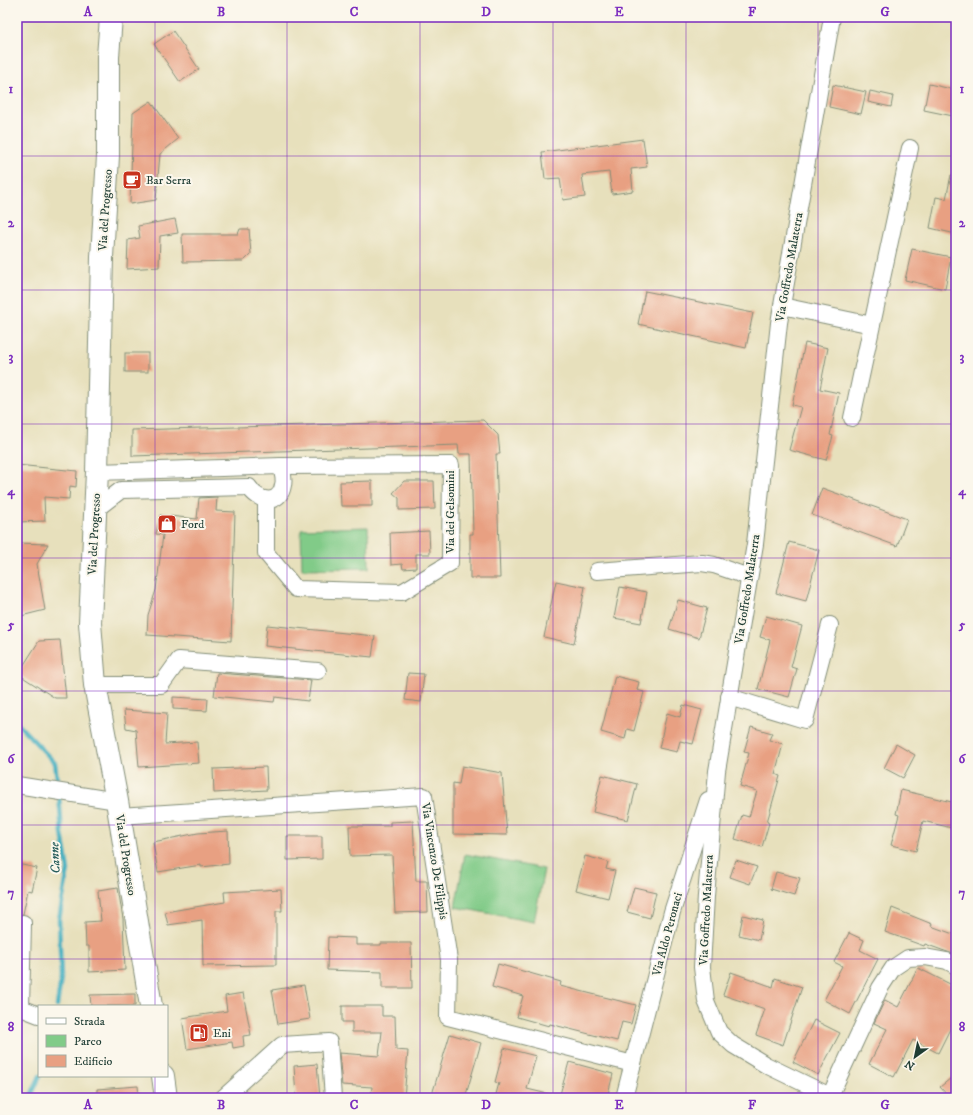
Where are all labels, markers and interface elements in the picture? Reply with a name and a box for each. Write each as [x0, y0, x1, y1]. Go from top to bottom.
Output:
text: A [83, 4, 93, 20]
text: B [217, 4, 225, 20]
text: C [350, 4, 359, 20]
text: D [481, 4, 491, 20]
text: E [614, 4, 624, 20]
text: F [748, 4, 757, 20]
text: G [880, 4, 890, 20]
text: 1 [9, 81, 14, 97]
text: 1 [960, 81, 965, 97]
street label: Via del Progresso [95, 169, 116, 252]
cafe icon: Bar Serra [121, 169, 143, 191]
place label: Bar Serra [146, 173, 192, 188]
street label: Via Goffredo Malaterra [772, 210, 807, 324]
text: 2 [8, 215, 15, 231]
text: 2 [959, 215, 966, 231]
text: 3 [9, 349, 14, 365]
text: 3 [960, 349, 965, 365]
street label: Via dei Gelsomini [443, 470, 458, 555]
text: 4 [6, 483, 15, 500]
text: 4 [957, 483, 966, 500]
street label: Via del Progresso [85, 493, 104, 576]
shop icon: Ford [156, 513, 178, 535]
place label: Ford [181, 517, 204, 532]
street label: Via Goffredo Malaterra [731, 532, 764, 646]
text: 5 [7, 617, 15, 633]
text: 5 [958, 617, 966, 633]
text: 6 [8, 751, 16, 767]
text: 6 [959, 751, 967, 767]
street label: Via Vincenzo De Filippis [418, 801, 451, 920]
street label: Via del Progresso [112, 813, 139, 897]
water label: Canne [46, 841, 64, 874]
street label: Via Goffredo Malaterra [696, 854, 717, 967]
text: 7 [8, 885, 15, 901]
text: 7 [959, 885, 966, 901]
street label: Via Aldo Peronaci [649, 891, 686, 978]
legend [38, 1005, 168, 1077]
text: Strada [74, 1014, 106, 1029]
text: 8 [8, 1019, 15, 1035]
text: 8 [959, 1019, 966, 1035]
fuel station icon: Eni [188, 1022, 210, 1044]
place label: Eni [213, 1026, 231, 1041]
text: Parco [74, 1034, 102, 1049]
north arrow [895, 1037, 935, 1077]
text: Edificio [74, 1054, 113, 1069]
text: N [902, 1056, 918, 1073]
text: A [83, 1097, 93, 1113]
text: B [217, 1097, 225, 1113]
text: C [350, 1097, 359, 1113]
text: D [481, 1097, 491, 1113]
text: E [614, 1097, 624, 1113]
text: F [748, 1097, 757, 1113]
text: G [880, 1097, 890, 1113]

